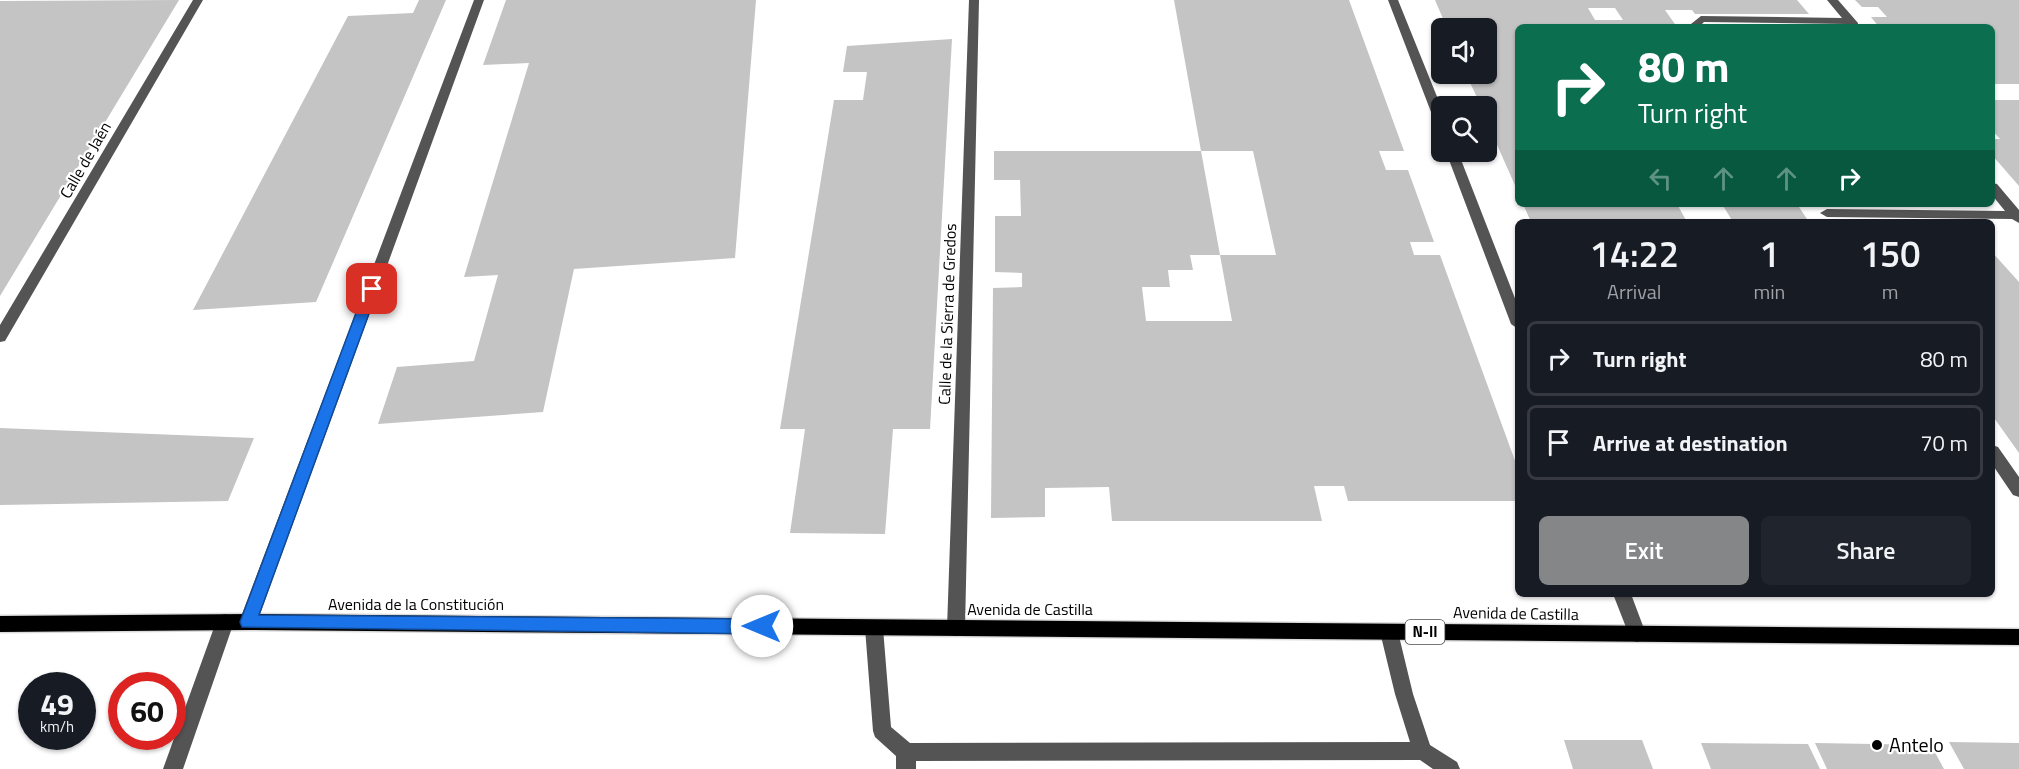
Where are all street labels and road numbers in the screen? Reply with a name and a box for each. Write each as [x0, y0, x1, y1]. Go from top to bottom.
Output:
street label: Calle de Jaén [53, 117, 117, 203]
street label: Calle de la Sierra de Gredos [932, 223, 962, 405]
street label: Avenida de la Constitución [328, 592, 504, 616]
street label: Avenida de Castilla [967, 597, 1093, 621]
street label: Avenida de Castilla [1453, 600, 1579, 626]
road number: N-II [1406, 620, 1444, 644]

